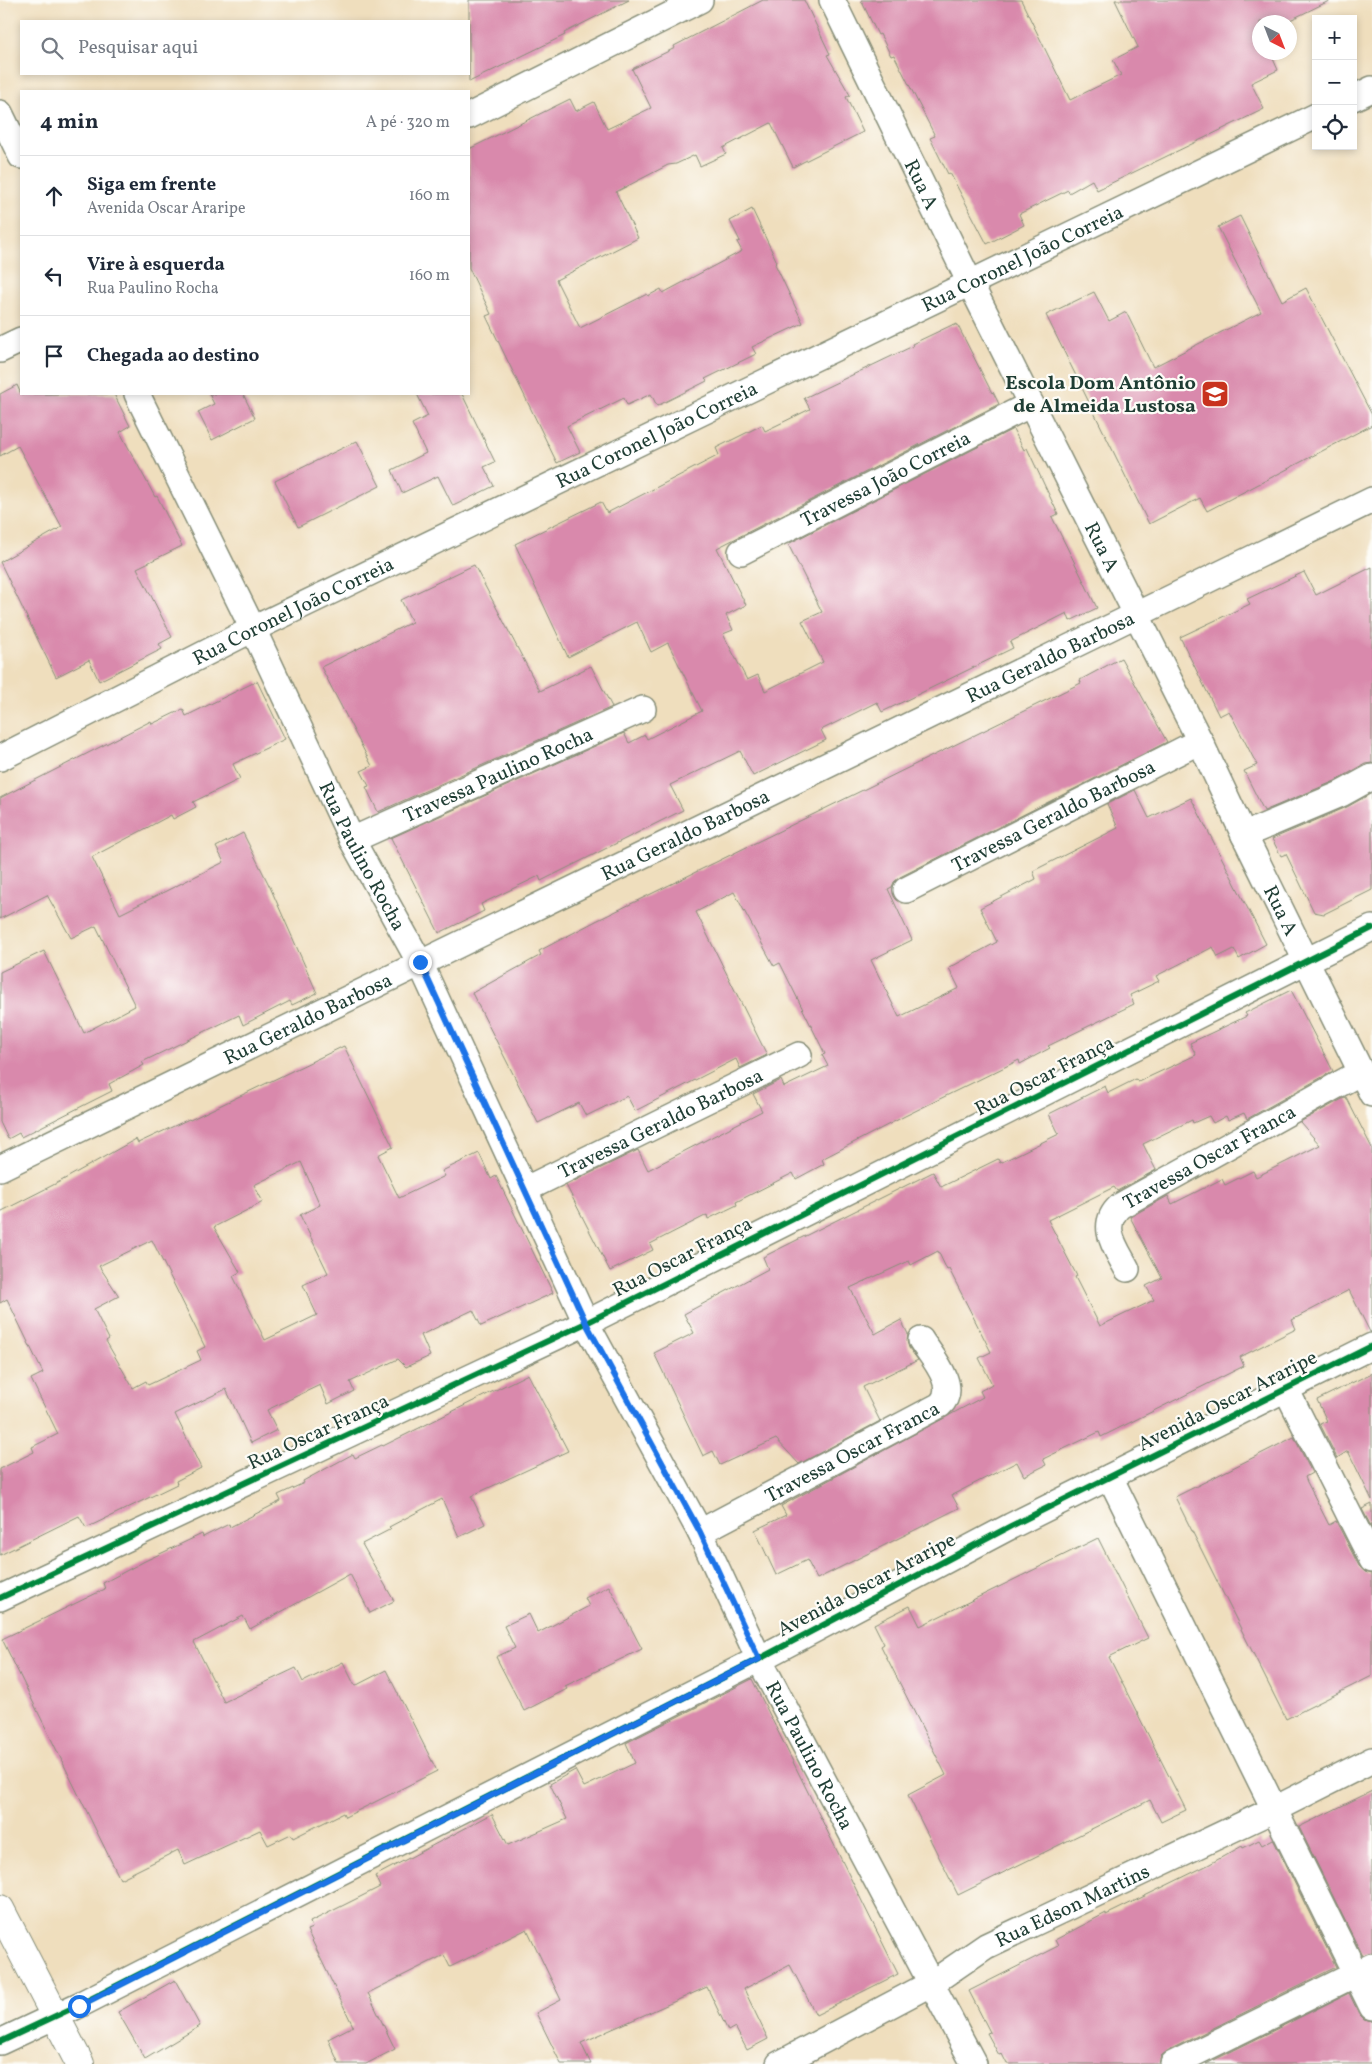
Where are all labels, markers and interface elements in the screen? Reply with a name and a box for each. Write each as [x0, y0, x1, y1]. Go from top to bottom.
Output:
north arrow [1252, 15, 1297, 60]
map controls [1312, 15, 1357, 150]
button: + [1312, 15, 1357, 60]
search box [20, 20, 470, 75]
icon: search [38, 34, 66, 62]
text: Pesquisar aqui [78, 35, 198, 61]
button: − [1312, 60, 1357, 105]
button: locate [1312, 105, 1357, 150]
text: 4 min [40, 108, 99, 137]
text: A pé · 320 m [366, 112, 450, 134]
street label: Rua A [896, 155, 944, 215]
text: Siga em frente [87, 172, 216, 198]
icon: ahead [40, 182, 68, 210]
text: 160 m [409, 185, 450, 207]
text: Avenida Oscar Araripe [87, 198, 246, 220]
street label: Rua Coronel João Correia [917, 199, 1129, 320]
text: Vire à esquerda [87, 252, 225, 278]
icon: left [40, 262, 68, 290]
text: 160 m [409, 265, 450, 287]
text: Rua Paulino Rocha [87, 278, 219, 300]
icon: arrive [40, 342, 68, 370]
text: Chegada ao destino [87, 343, 259, 369]
place label: Escola Dom Antônio de Almeida Lustosa [1005, 370, 1196, 421]
street label: Rua Coronel João Correia [552, 375, 763, 497]
school or university icon: Escola Dom Antônio de Almeida Lustosa [1200, 379, 1230, 409]
street label: Travessa João Correia [796, 425, 976, 535]
street label: Rua A [1076, 518, 1125, 578]
street label: Rua Coronel João Correia [188, 551, 399, 673]
street label: Rua Geraldo Barbosa [962, 606, 1140, 711]
street label: Travessa Paulino Rocha [399, 721, 598, 831]
street label: Travessa Geraldo Barbosa [947, 754, 1161, 881]
street label: Rua Paulino Rocha [311, 777, 411, 936]
street label: Rua Geraldo Barbosa [597, 783, 775, 889]
street label: Rua A [1255, 881, 1304, 941]
route end [409, 951, 432, 974]
street label: Rua Geraldo Barbosa [219, 967, 397, 1073]
street label: Rua Oscar França [970, 1030, 1120, 1124]
street label: Travessa Geraldo Barbosa [554, 1063, 768, 1187]
street label: Travessa Oscar Franca [1119, 1099, 1302, 1218]
street label: Rua Oscar França [608, 1211, 758, 1305]
street label: Avenida Oscar Araripe [1133, 1344, 1323, 1459]
street label: Rua Oscar França [244, 1388, 394, 1478]
street label: Travessa Oscar Franca [761, 1396, 945, 1511]
street label: Avenida Oscar Araripe [773, 1527, 961, 1645]
street label: Rua Paulino Rocha [757, 1677, 859, 1835]
street label: Rua Edson Martins [991, 1858, 1155, 1956]
route start [68, 1995, 91, 2018]

